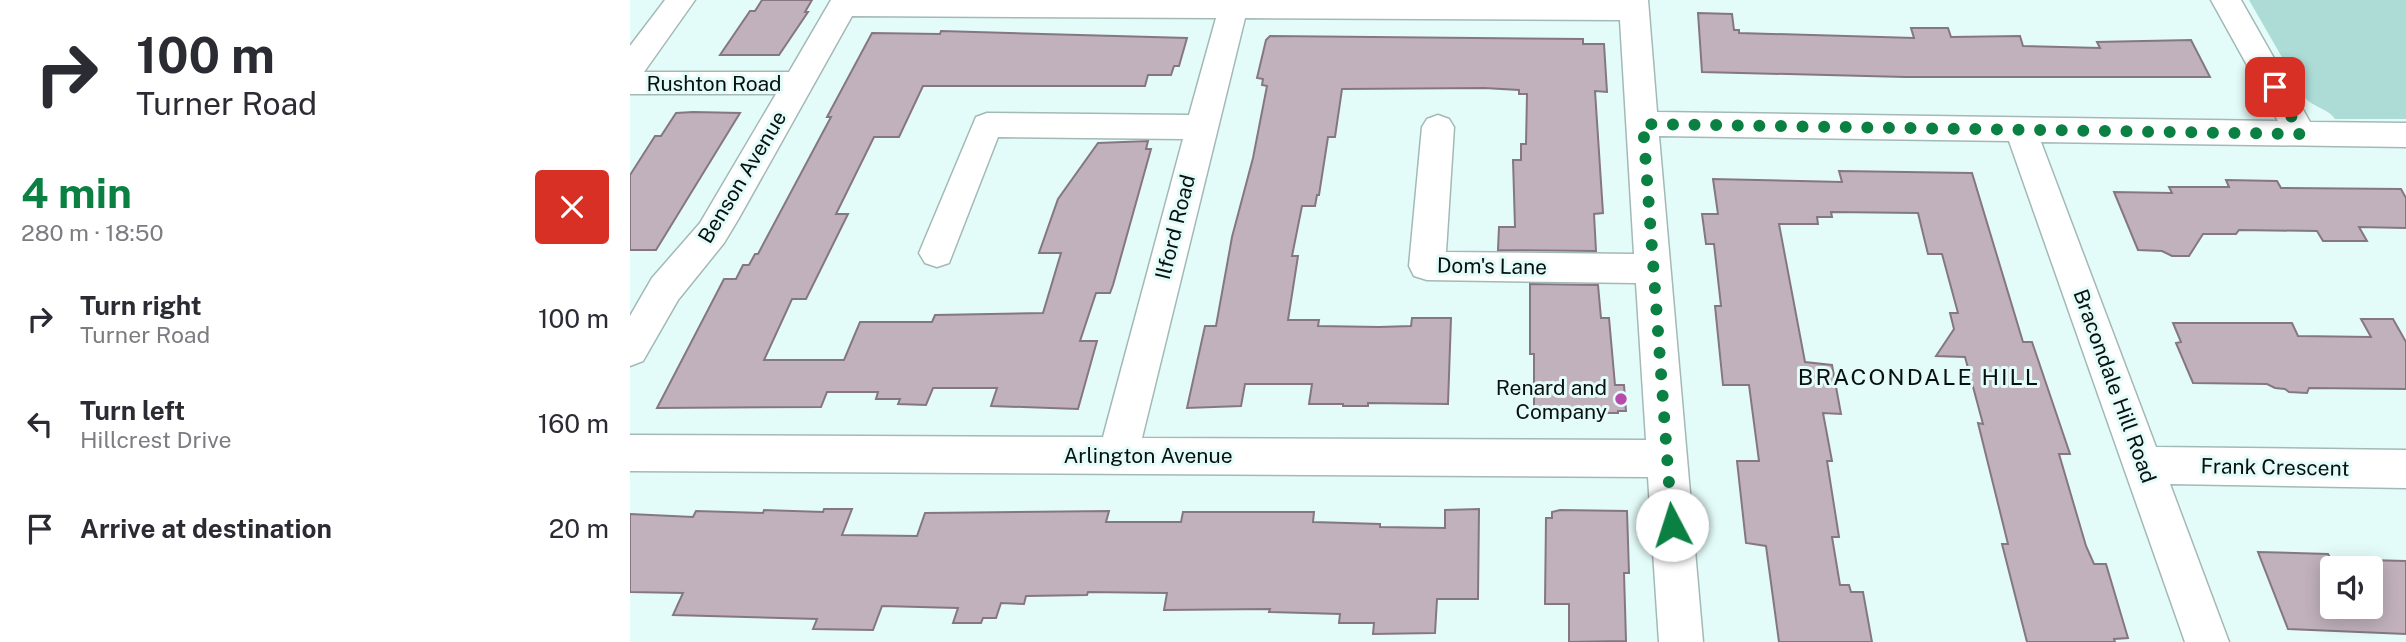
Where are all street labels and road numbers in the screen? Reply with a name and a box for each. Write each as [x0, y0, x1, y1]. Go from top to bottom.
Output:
street label: Rushton Road [646, 71, 782, 96]
street label: Benson Avenue [693, 106, 791, 248]
street label: Ilford Road [1150, 172, 1200, 282]
street label: Dom's Lane [1437, 253, 1547, 279]
street label: Bracondale Hill Road [2068, 286, 2162, 486]
street label: Arlington Avenue [1063, 443, 1233, 468]
street label: Frank Crescent [2200, 453, 2350, 481]

